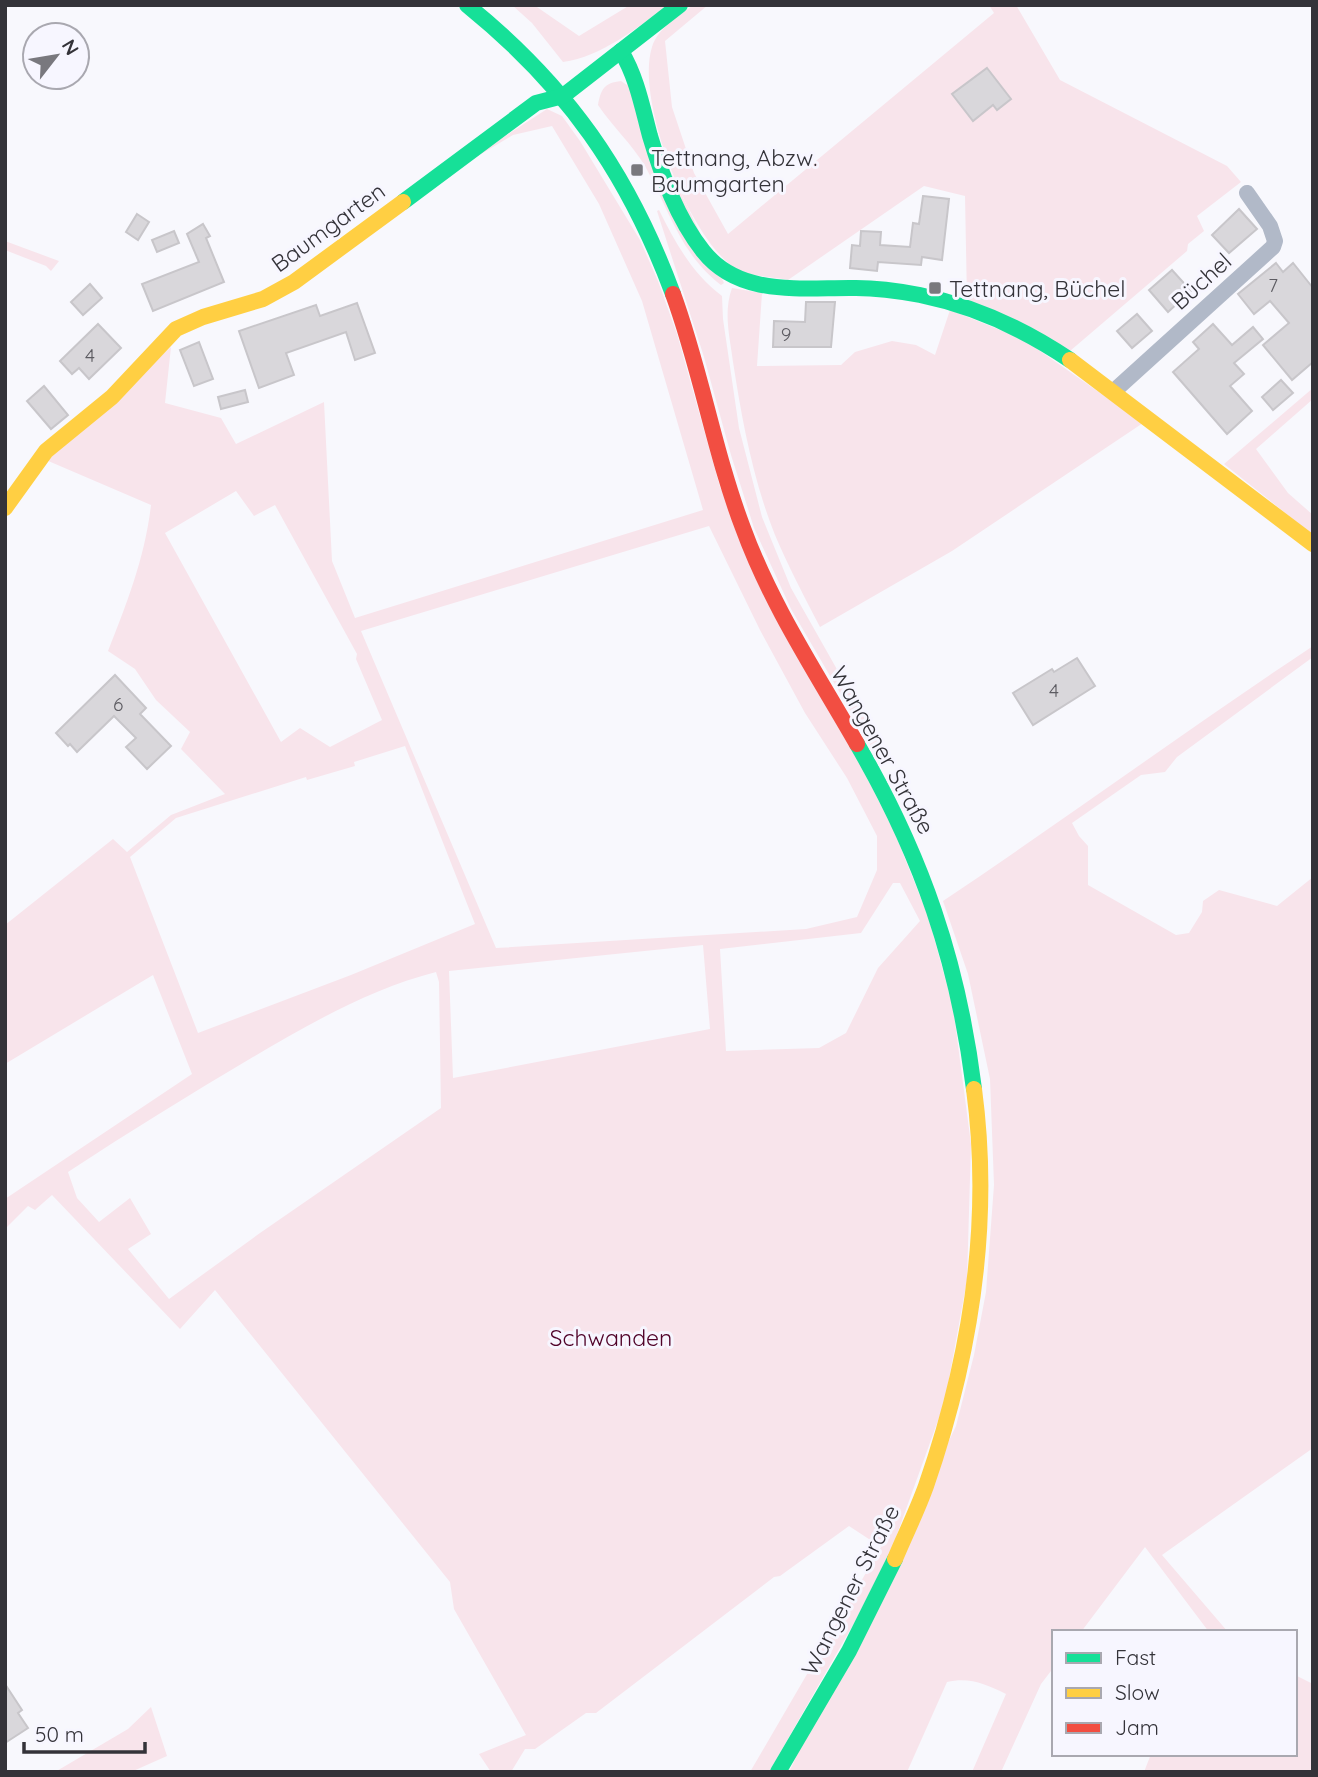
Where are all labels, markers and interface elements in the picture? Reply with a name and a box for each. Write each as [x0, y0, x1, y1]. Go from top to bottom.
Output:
north arrow [21, 21, 91, 91]
text: N [57, 35, 84, 59]
place label: Tettnang, Abzw. Baumgarten [651, 143, 817, 198]
marker: Tettnang, Abzw. Baumgarten [629, 162, 645, 178]
street label: Baumgarten [265, 176, 391, 278]
street label: Büchel [1165, 246, 1237, 316]
house number: 7 [1268, 273, 1278, 297]
place label: Tettnang, Büchel [949, 274, 1126, 303]
marker: Tettnang, Büchel [927, 280, 943, 296]
house number: 9 [781, 322, 791, 346]
house number: 4 [85, 343, 95, 367]
street label: Wangener Straße [825, 661, 941, 839]
house number: 4 [1049, 678, 1059, 702]
house number: 6 [113, 692, 123, 716]
park label: Schwanden [550, 1323, 672, 1352]
street label: Wangener Straße [794, 1500, 906, 1680]
legend [1052, 1630, 1297, 1756]
text: Fast [1115, 1644, 1156, 1670]
text: Slow [1115, 1679, 1160, 1705]
scale bar [24, 1710, 145, 1754]
text: Jam [1115, 1714, 1159, 1740]
text: 50 m [35, 1721, 84, 1747]

